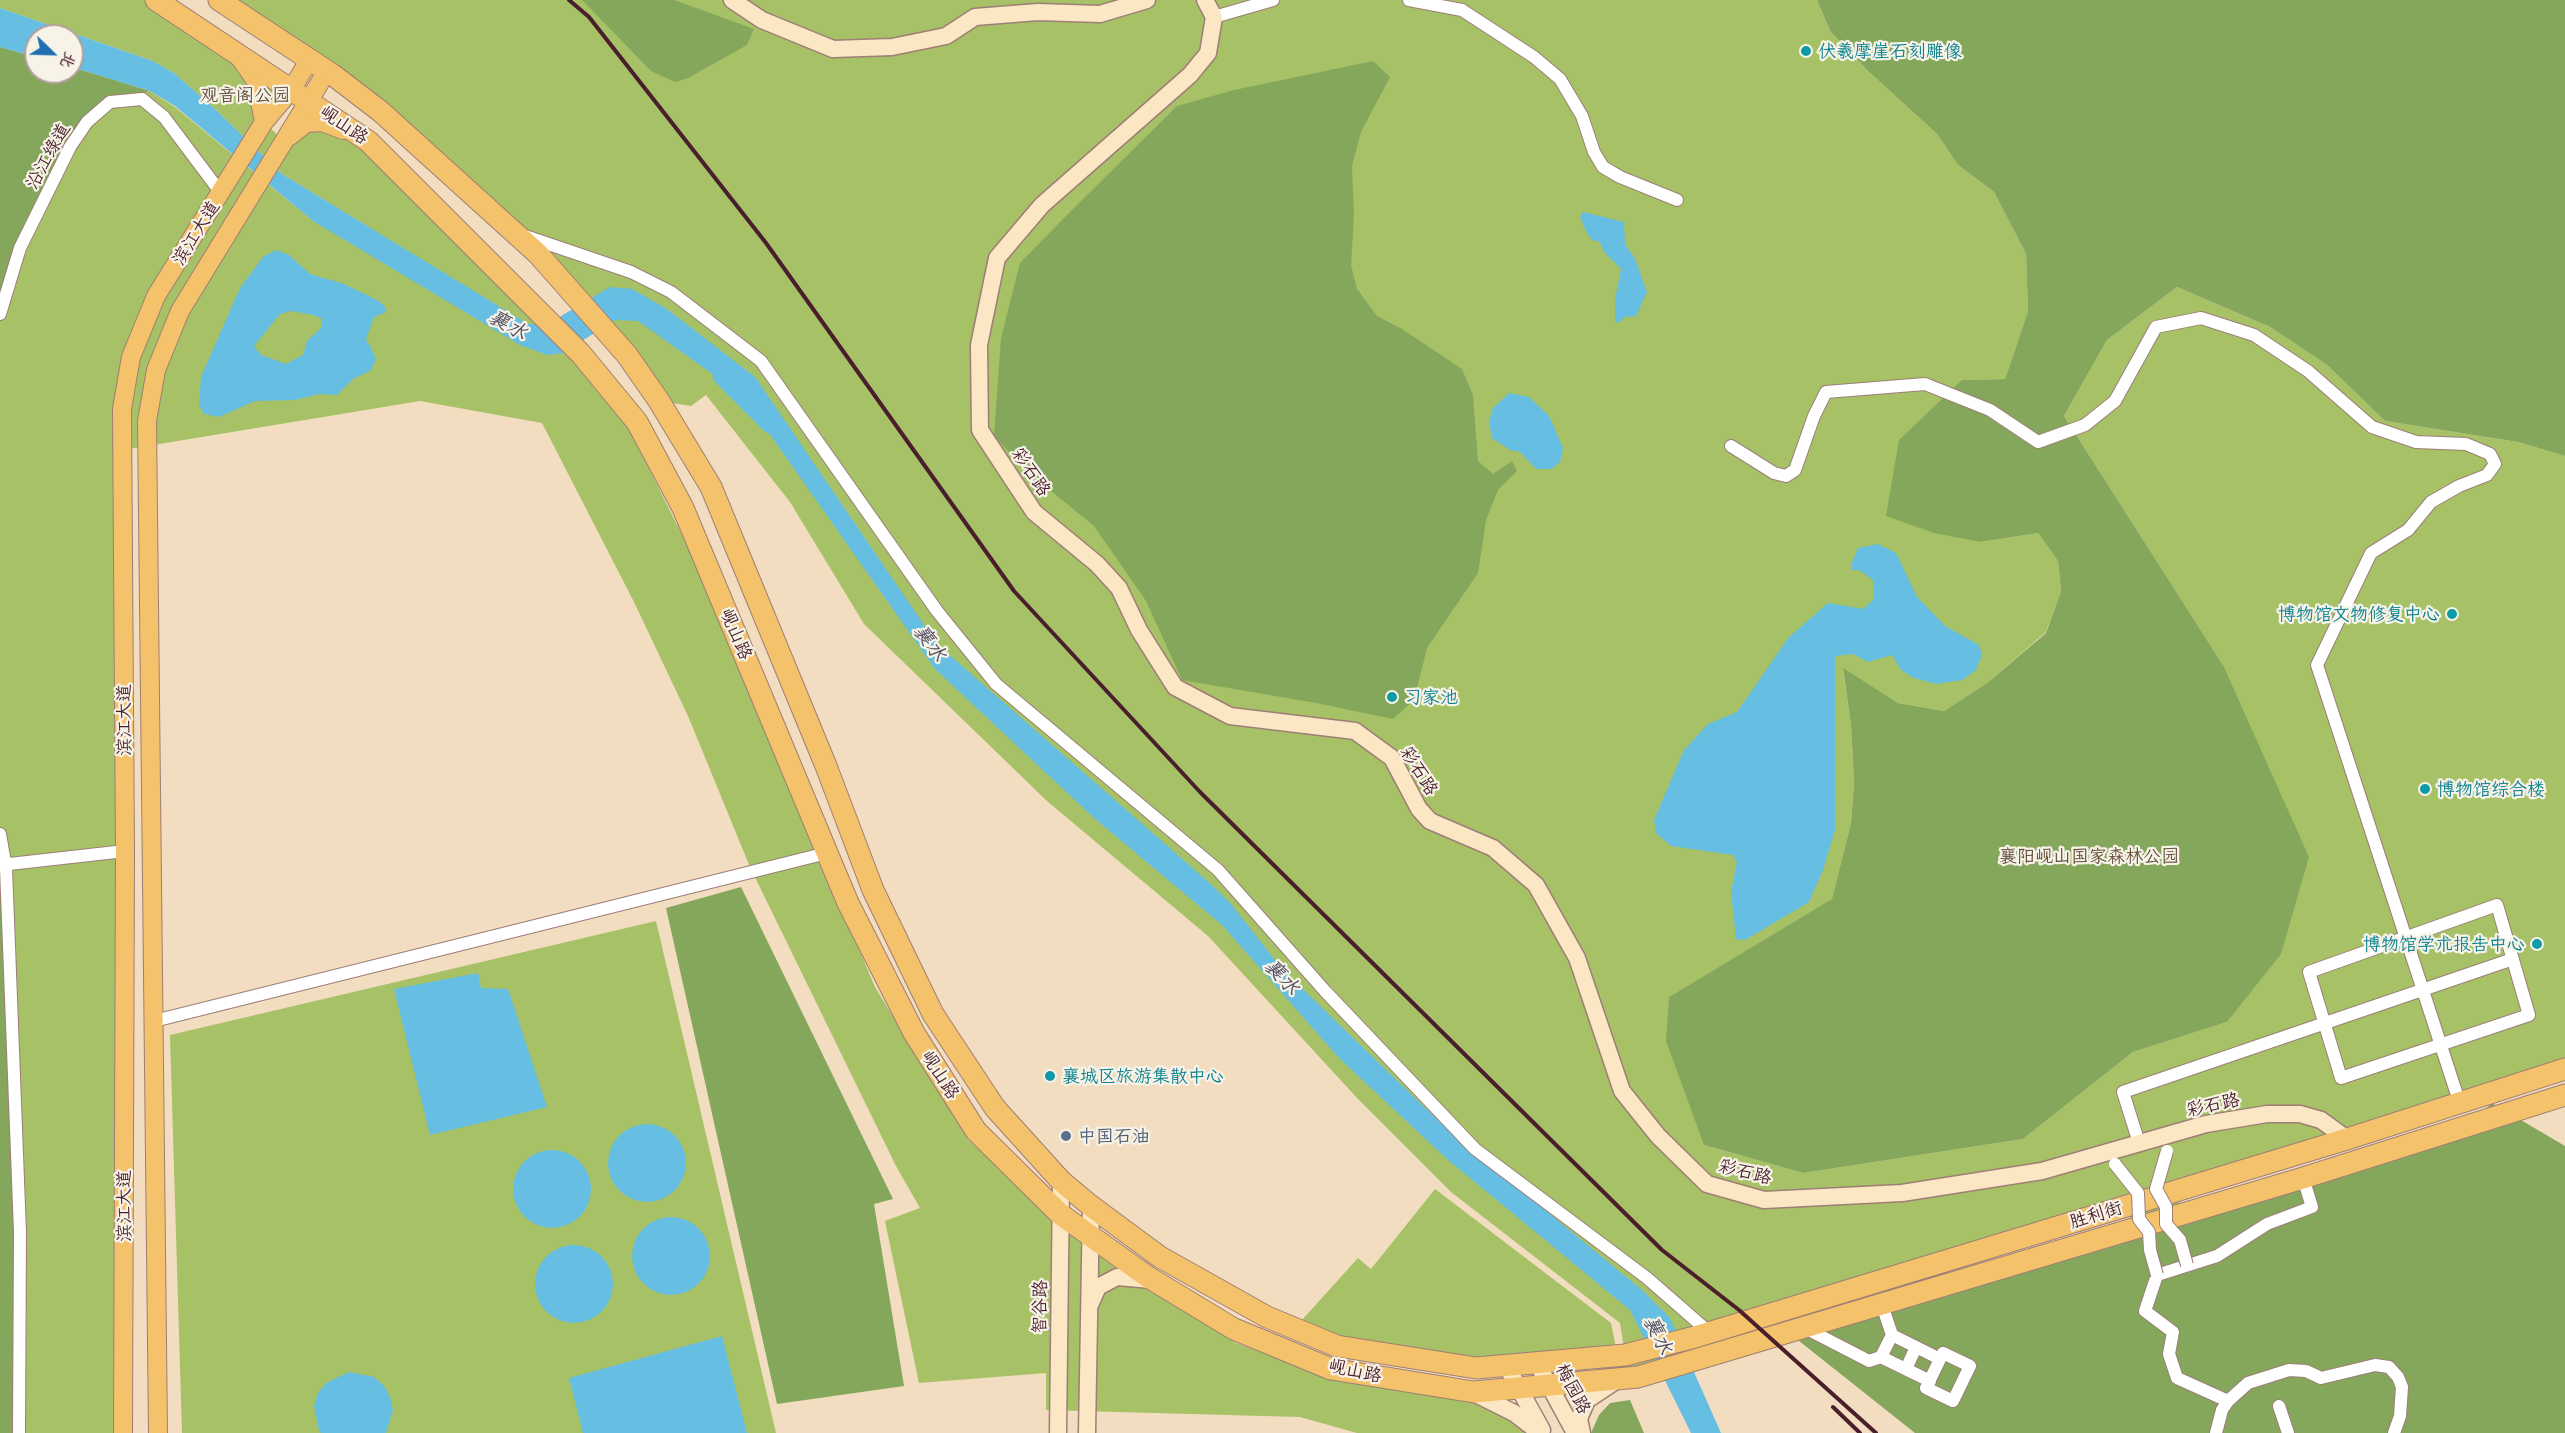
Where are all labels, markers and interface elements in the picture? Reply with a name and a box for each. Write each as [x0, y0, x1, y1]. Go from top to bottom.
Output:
north arrow [24, 24, 84, 84]
place label: 伏羲摩崖石刻雕像 [1818, 40, 1962, 62]
marker: 伏羲摩崖石刻雕像 [1799, 44, 1813, 58]
text: 北 [56, 49, 82, 72]
park label: 观音阁公园 [200, 84, 290, 106]
street label: 岘山路 [316, 101, 372, 149]
street label: 沿江绿道 [21, 119, 75, 193]
street label: 滨江大道 [168, 197, 224, 269]
water label: 襄水 [485, 305, 531, 345]
street label: 彩石路 [1007, 444, 1055, 500]
place label: 博物馆文物修复中心 [2278, 603, 2440, 625]
street label: 岘山路 [716, 605, 756, 663]
marker: 博物馆文物修复中心 [2445, 607, 2459, 621]
water label: 襄水 [909, 620, 951, 666]
street label: 滨江大道 [113, 684, 135, 756]
place label: 习家池 [1404, 686, 1458, 708]
marker: 习家池 [1385, 690, 1399, 704]
street label: 彩石路 [1396, 742, 1442, 800]
place label: 博物馆综合楼 [2437, 778, 2545, 800]
marker: 博物馆综合楼 [2418, 782, 2432, 796]
park label: 襄阳岘山国家森林公园 [1999, 845, 2179, 867]
place label: 博物馆学术报告中心 [2363, 933, 2525, 955]
marker: 博物馆学术报告中心 [2530, 937, 2544, 951]
water label: 襄水 [1260, 954, 1304, 1000]
street label: 岘山路 [916, 1046, 964, 1104]
place label: 襄城区旅游集散中心 [1062, 1065, 1224, 1087]
marker: 襄城区旅游集散中心 [1043, 1069, 1057, 1083]
street label: 彩石路 [2184, 1089, 2242, 1121]
place label: 中国石油 [1078, 1125, 1150, 1147]
marker: 中国石油 [1059, 1129, 1073, 1143]
street label: 彩石路 [1716, 1155, 1774, 1189]
street label: 滨江大道 [113, 1170, 135, 1242]
street label: 胜利街 [2067, 1197, 2125, 1233]
street label: 智谷路 [1029, 1280, 1051, 1334]
water label: 襄水 [1638, 1312, 1678, 1358]
street label: 岘山路 [1326, 1355, 1384, 1387]
street label: 梅园路 [1551, 1360, 1595, 1418]

